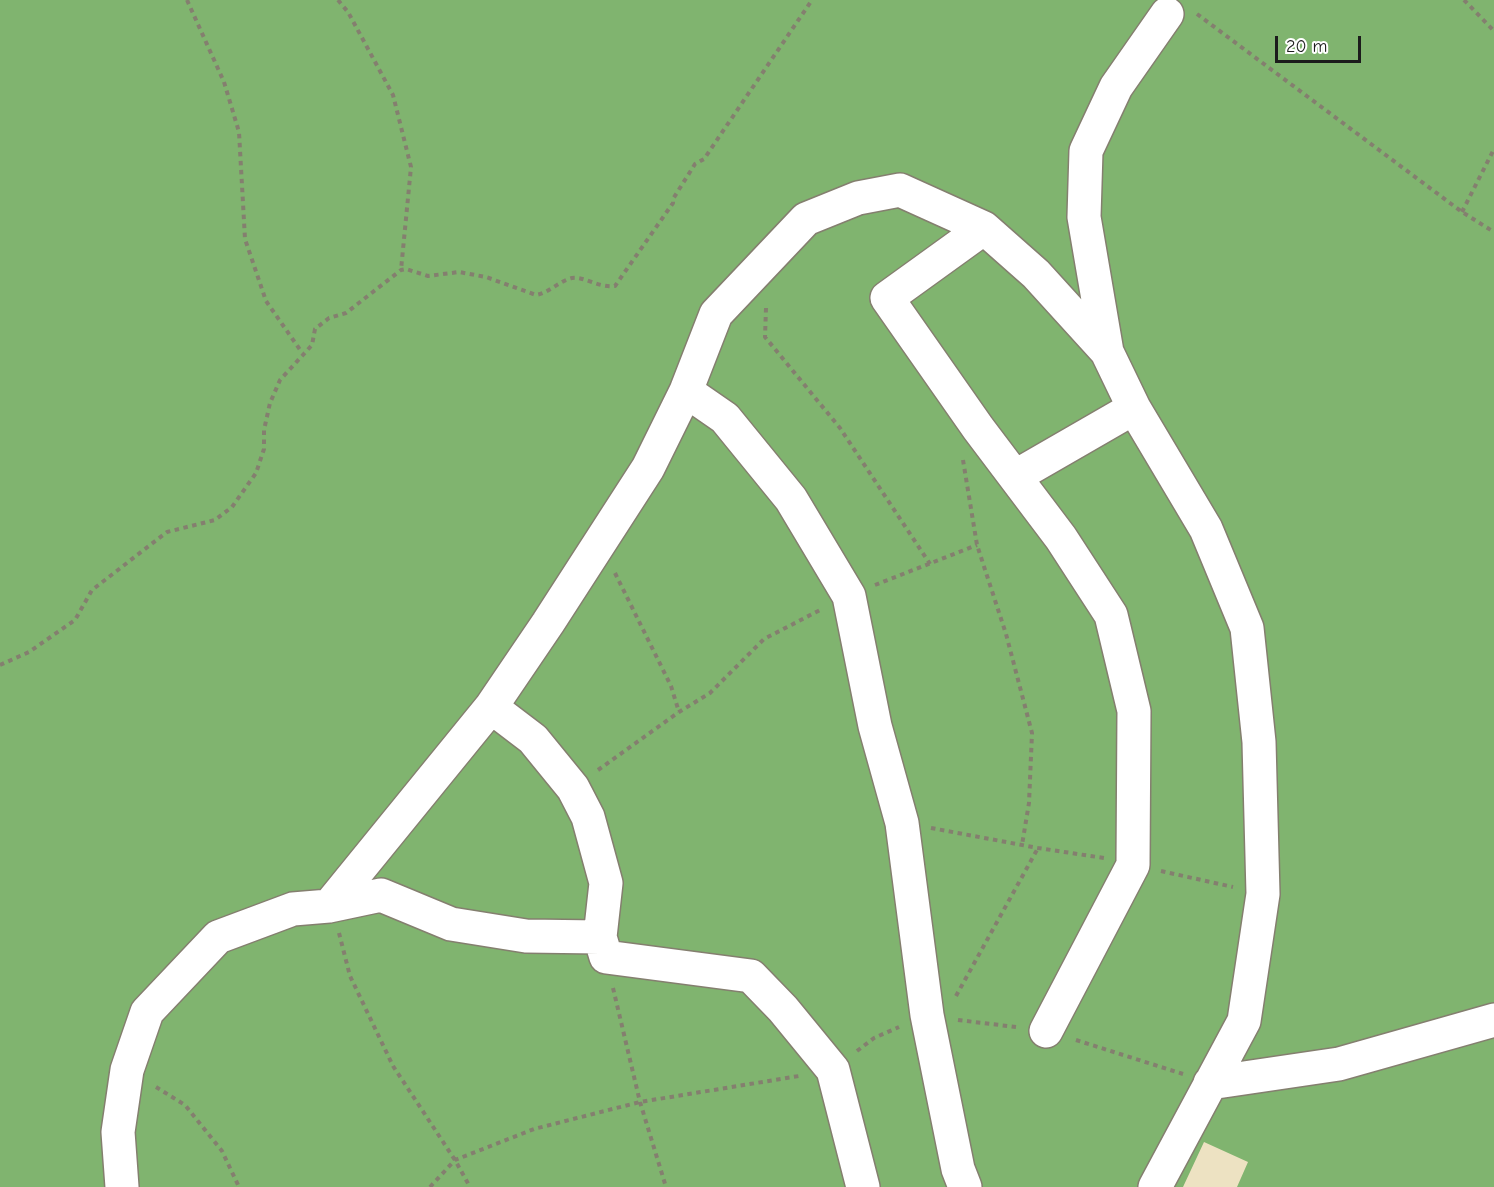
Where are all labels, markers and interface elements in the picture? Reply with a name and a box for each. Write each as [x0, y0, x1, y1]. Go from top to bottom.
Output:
scale bar [1278, 24, 1364, 62]
text: 20 m [1286, 36, 1327, 57]

